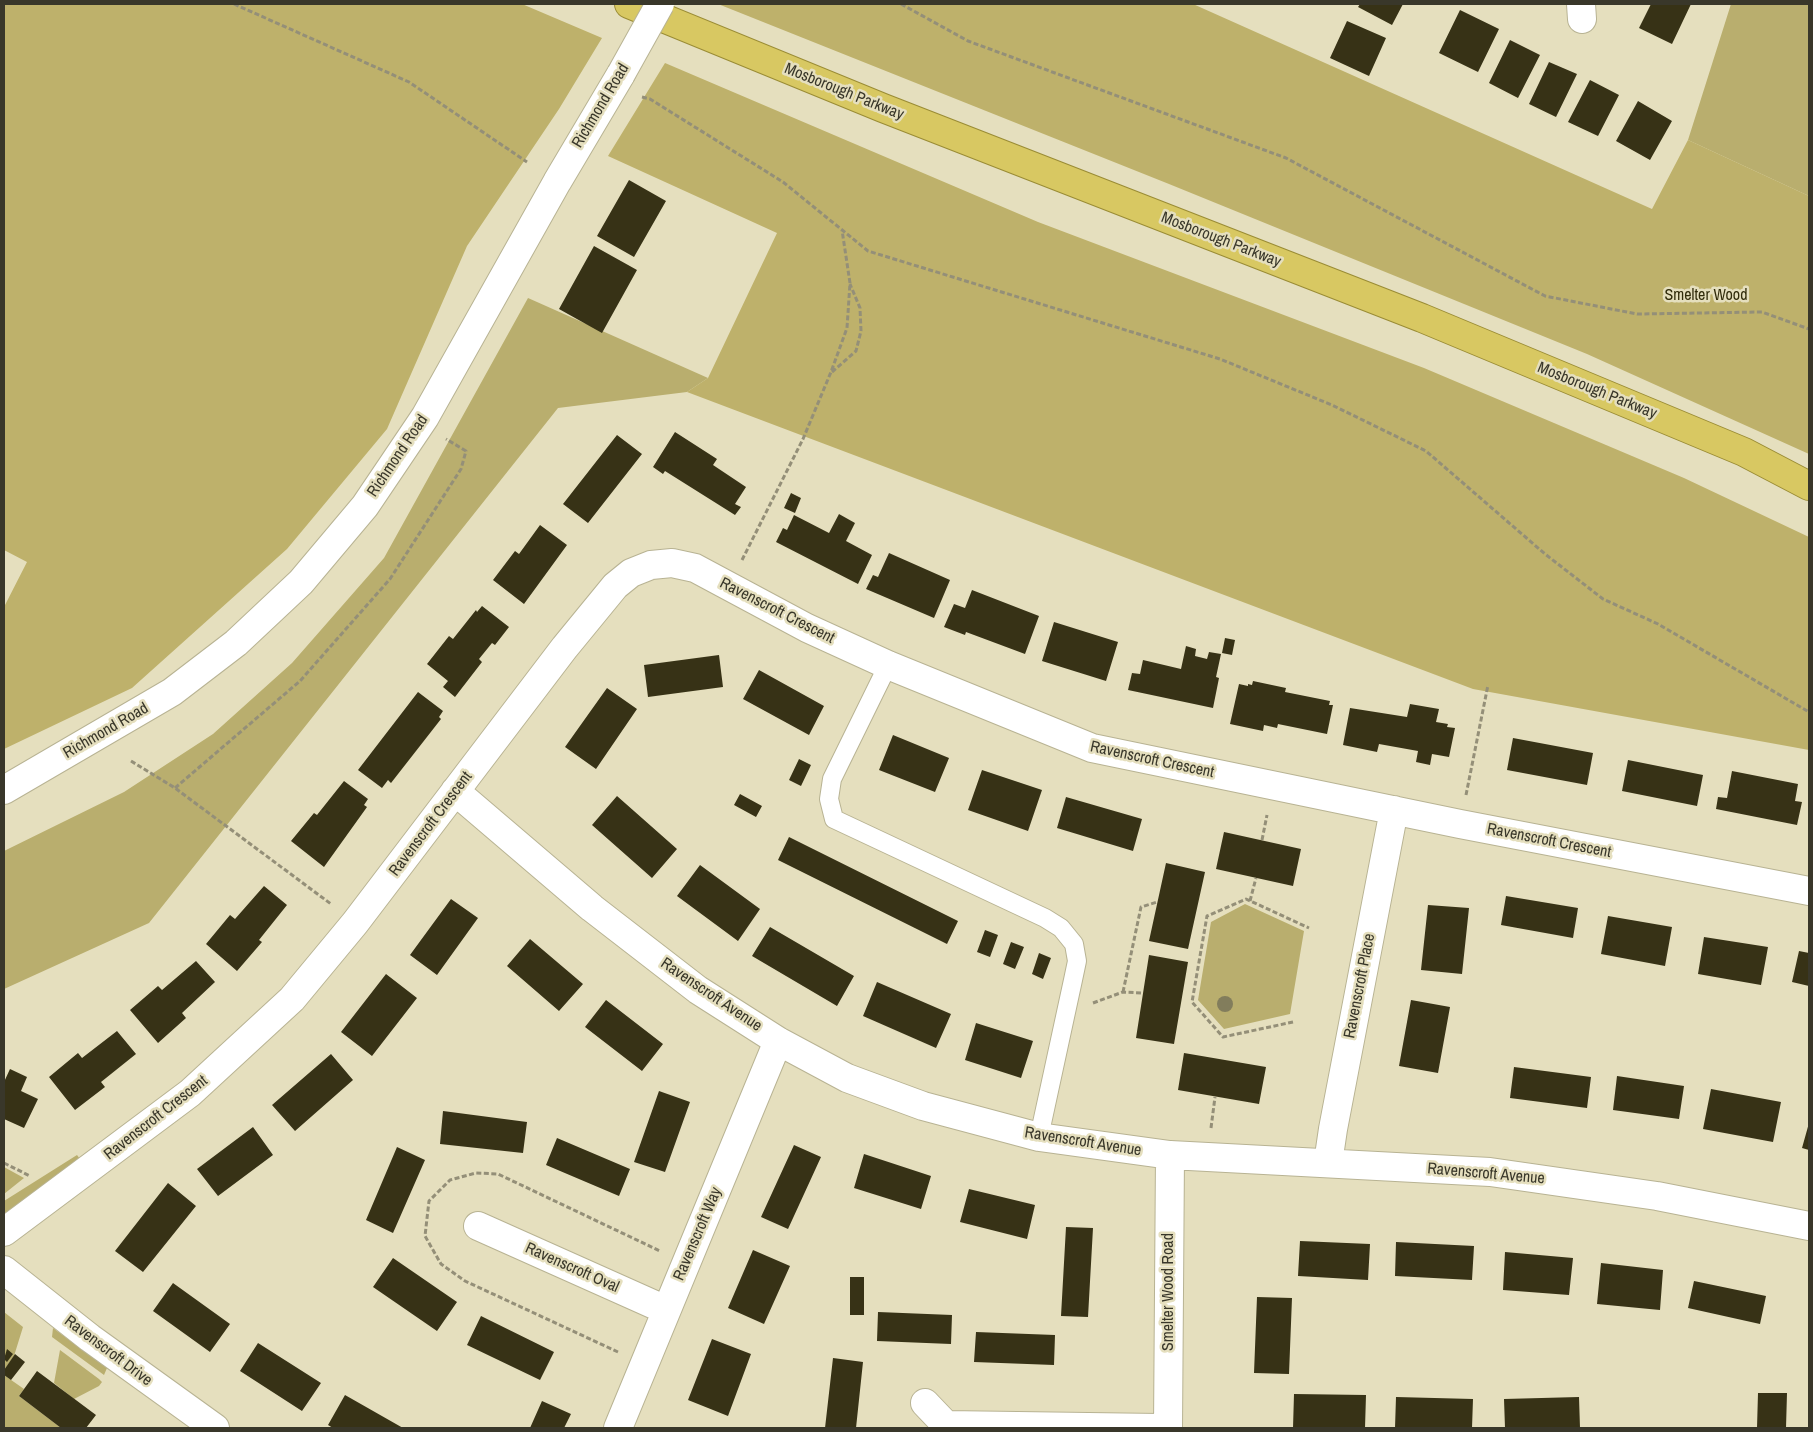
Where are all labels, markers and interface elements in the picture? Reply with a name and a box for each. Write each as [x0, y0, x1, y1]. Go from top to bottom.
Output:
street label: Mosborough Parkway [782, 59, 906, 125]
street label: Richmond Road [568, 60, 634, 152]
street label: Mosborough Parkway [1158, 208, 1284, 272]
park label: Smelter Wood [1665, 286, 1747, 306]
street label: Mosborough Parkway [1535, 358, 1659, 424]
street label: Richmond Road [364, 411, 432, 501]
street label: Ravenscroft Crescent [716, 574, 838, 648]
street label: Richmond Road [60, 699, 152, 763]
street label: Ravenscroft Crescent [1088, 737, 1216, 783]
street label: Ravenscroft Crescent [385, 768, 477, 880]
street label: Ravenscroft Crescent [1485, 820, 1613, 862]
street label: Ravenscroft Place [1340, 932, 1380, 1040]
street label: Ravenscroft Avenue [657, 954, 765, 1036]
street label: Ravenscroft Crescent [100, 1072, 212, 1164]
street label: Ravenscroft Avenue [1023, 1123, 1143, 1161]
street label: Ravenscroft Avenue [1426, 1159, 1546, 1189]
street label: Ravenscroft Way [670, 1184, 726, 1284]
street label: Smelter Wood Road [1159, 1233, 1179, 1351]
street label: Ravenscroft Oval [522, 1239, 622, 1297]
street label: Ravenscroft Drive [60, 1312, 156, 1390]

